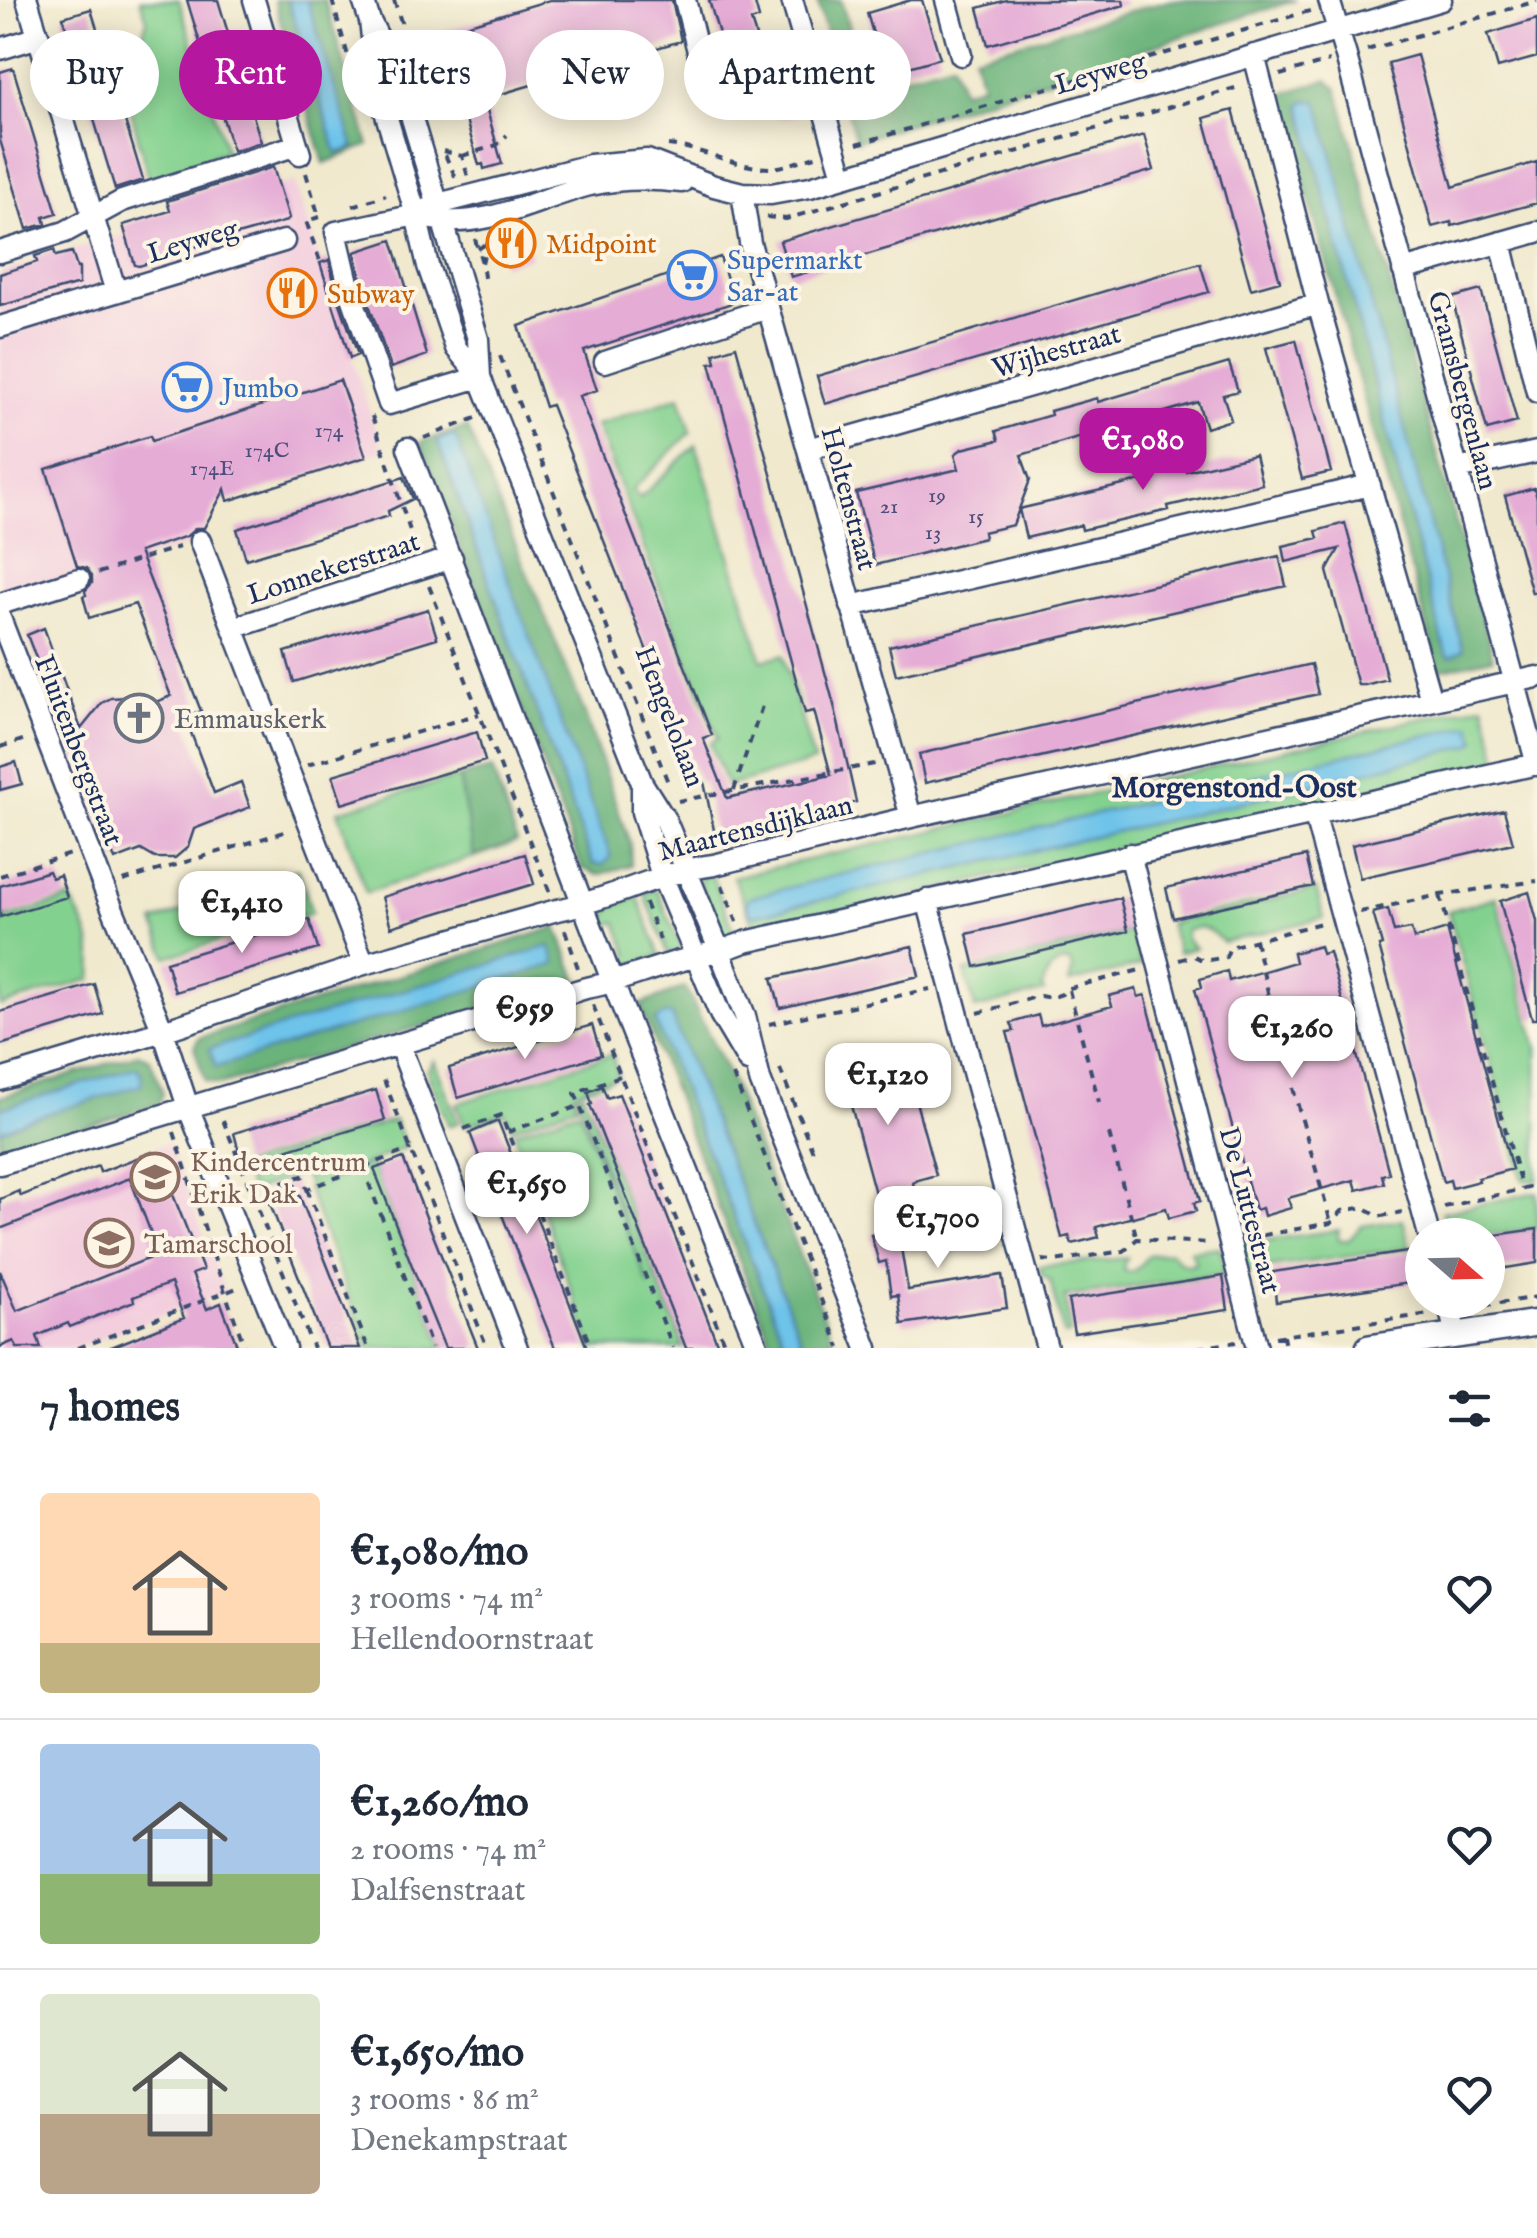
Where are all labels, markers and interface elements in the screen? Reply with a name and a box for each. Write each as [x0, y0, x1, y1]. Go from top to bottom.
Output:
chip: Buy [30, 30, 159, 120]
chip: Rent [179, 30, 322, 120]
chip: Filters [342, 30, 506, 120]
chip: New [526, 30, 664, 120]
chip: Apartment [684, 30, 911, 120]
street label: Leyweg [1051, 45, 1151, 104]
street label: Leyweg [143, 212, 243, 273]
restaurant icon: Midpoint [485, 217, 537, 269]
place label: Midpoint [546, 228, 657, 263]
place label: Supermarkt Sar-at [727, 244, 863, 311]
supermarket icon: Supermarkt Sar-at [666, 249, 718, 301]
restaurant icon: Subway [266, 267, 318, 319]
place label: Subway [327, 278, 415, 313]
street label: Gramsbergenlaan [1418, 288, 1505, 494]
street label: Wijhestraat [988, 317, 1125, 387]
supermarket icon: Jumbo [161, 361, 213, 413]
place label: Jumbo [219, 372, 299, 407]
pin: €1,080 [1062, 408, 1224, 493]
house number: 174 [314, 417, 344, 445]
text: €1,080 [1101, 420, 1185, 461]
street label: Holtenstraat [812, 423, 884, 575]
house number: 174C [245, 437, 289, 465]
house number: 174E [190, 455, 234, 483]
house number: 19 [928, 482, 946, 510]
house number: 21 [880, 493, 898, 521]
house number: 15 [968, 503, 984, 531]
house number: 13 [925, 519, 941, 547]
street label: Lonnekerstraat [243, 525, 425, 614]
street label: Hengelolaan [626, 641, 712, 793]
street label: Fluitenbergstraat [25, 651, 130, 852]
church icon: Emmauskerk [113, 692, 165, 744]
place label: Emmauskerk [174, 703, 327, 738]
district label: Morgenstond-Oost [1111, 770, 1358, 808]
street label: Maartensdijklaan [655, 788, 856, 870]
pin: €1,410 [161, 871, 323, 956]
text: €1,410 [200, 883, 284, 924]
pin: €959 [466, 977, 584, 1062]
text: €959 [496, 989, 554, 1030]
pin: €1,260 [1211, 996, 1373, 1081]
text: €1,260 [1250, 1008, 1334, 1049]
pin: €1,120 [807, 1043, 969, 1128]
text: €1,120 [847, 1055, 929, 1096]
street label: De Luttestraat [1209, 1123, 1288, 1298]
place label: Kindercentrum Erik Dak [190, 1146, 366, 1213]
school or university icon: Kindercentrum Erik Dak [129, 1151, 181, 1203]
pin: €1,650 [446, 1152, 608, 1237]
text: €1,650 [487, 1164, 567, 1205]
pin: €1,700 [857, 1186, 1019, 1271]
text: €1,700 [896, 1198, 980, 1239]
school or university icon: Tamarschool [83, 1217, 135, 1269]
north arrow [1405, 1218, 1505, 1318]
map controls [1405, 1218, 1505, 1318]
place label: Tamarschool [144, 1228, 293, 1263]
icon: filters [1442, 1381, 1497, 1436]
text: 7 homes [40, 1382, 180, 1435]
text: €1,080/mo [350, 1526, 528, 1579]
icon: home [120, 1533, 240, 1653]
icon: heart [1442, 1566, 1497, 1621]
text: 3 rooms · 74 m² [350, 1579, 543, 1620]
text: Hellendoornstraat [350, 1620, 594, 1661]
text: €1,260/mo [350, 1777, 529, 1830]
icon: home [120, 1784, 240, 1904]
icon: heart [1442, 1817, 1497, 1872]
text: 2 rooms · 74 m² [350, 1830, 546, 1871]
text: Dalfsenstraat [350, 1871, 526, 1912]
text: €1,650/mo [350, 2027, 524, 2080]
icon: home [120, 2034, 240, 2154]
icon: heart [1442, 2067, 1497, 2122]
text: 3 rooms · 86 m² [350, 2080, 539, 2121]
text: Denekampstraat [350, 2121, 568, 2162]

